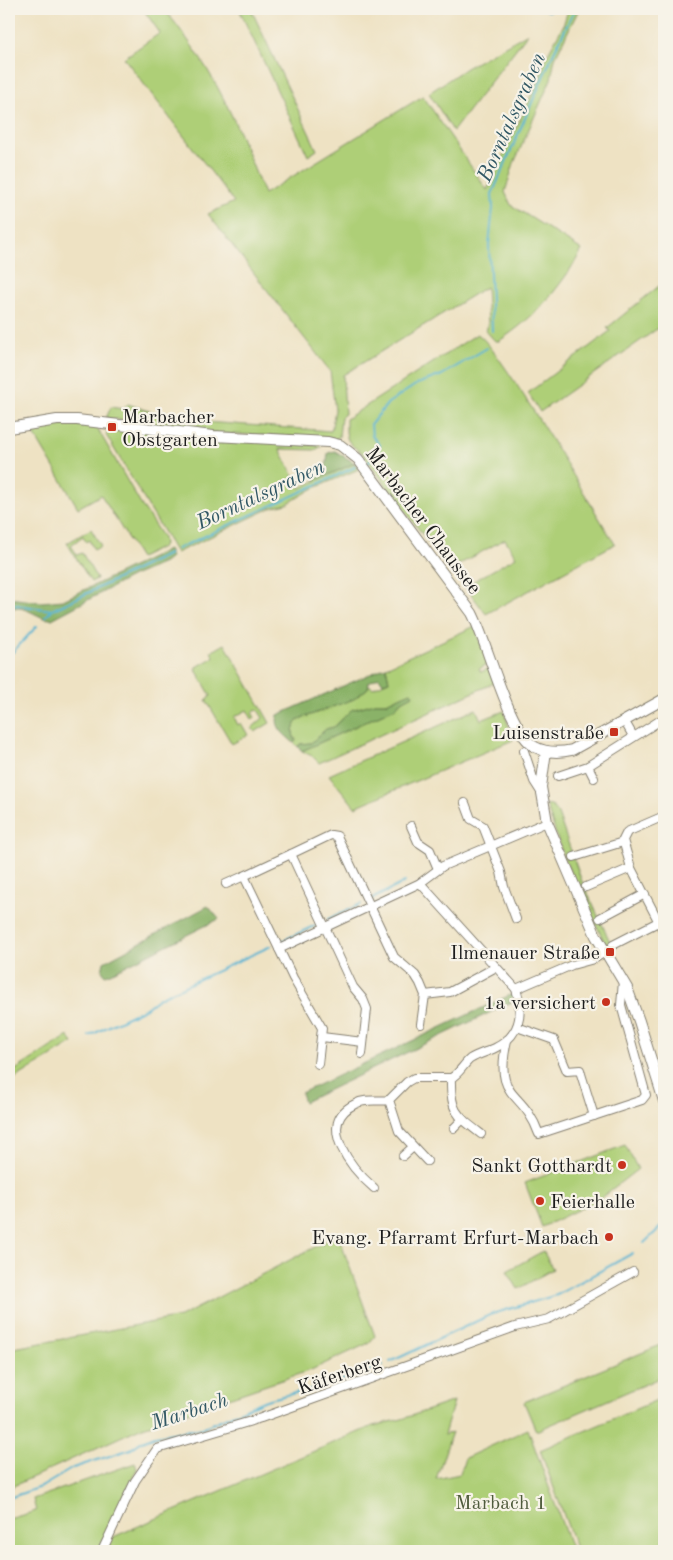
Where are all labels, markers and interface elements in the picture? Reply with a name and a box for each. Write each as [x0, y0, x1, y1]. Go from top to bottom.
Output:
water label: Borntalsgraben [474, 50, 550, 186]
place label: Marbacher Obstgarten [122, 408, 218, 451]
marker: Marbacher Obstgarten [106, 421, 118, 433]
street label: Marbacher Chaussee [361, 444, 484, 598]
water label: Borntalsgraben [192, 456, 328, 535]
place label: Luisenstraße [492, 724, 604, 744]
marker: Luisenstraße [608, 726, 620, 738]
place label: Ilmenauer Straße [450, 944, 600, 964]
marker: Ilmenauer Straße [604, 946, 616, 958]
place label: 1a versichert [484, 994, 596, 1014]
marker: 1a versichert [600, 996, 612, 1008]
place label: Sankt Gotthardt [471, 1157, 612, 1177]
marker: Sankt Gotthardt [616, 1159, 628, 1171]
place label: Feierhalle [550, 1193, 635, 1213]
marker: Feierhalle [534, 1195, 546, 1207]
place label: Evang. Pfarramt Erfurt-Marbach [311, 1229, 599, 1249]
marker: Evang. Pfarramt Erfurt-Marbach [603, 1231, 615, 1243]
street label: Käferberg [295, 1352, 384, 1400]
water label: Marbach [147, 1390, 231, 1435]
park label: Marbach 1 [455, 1494, 547, 1514]

